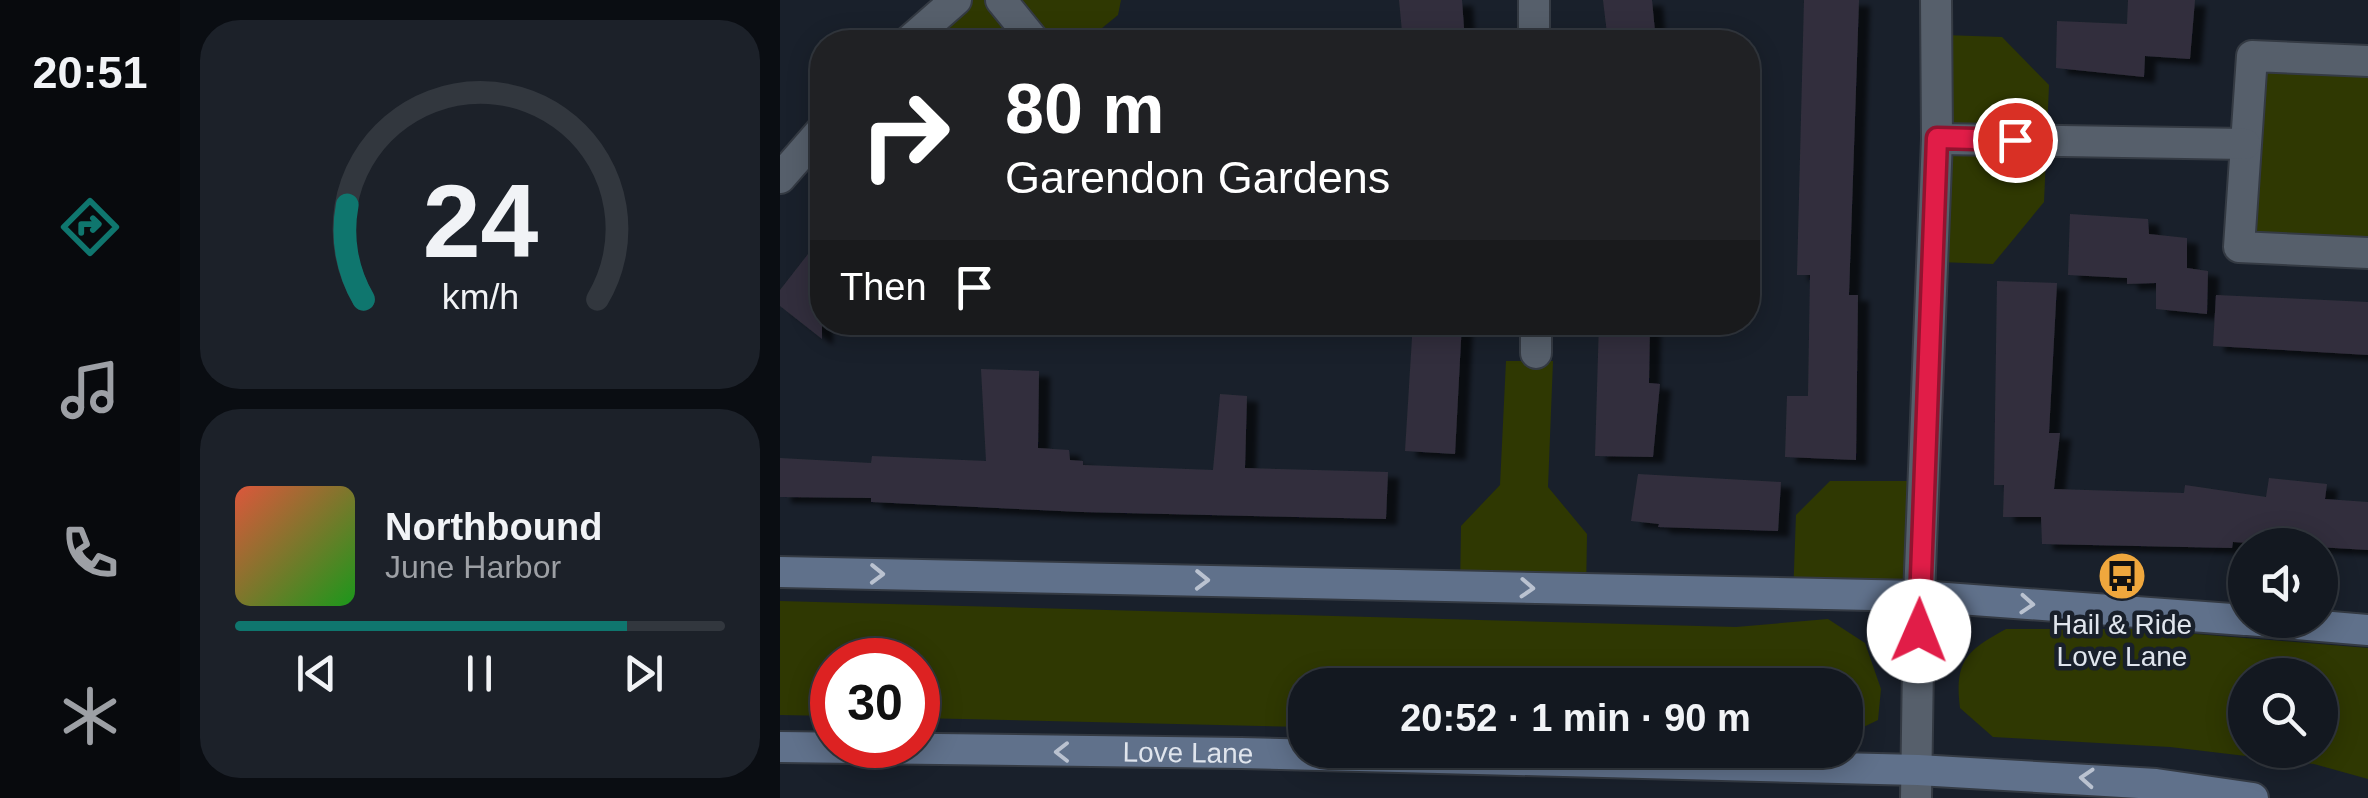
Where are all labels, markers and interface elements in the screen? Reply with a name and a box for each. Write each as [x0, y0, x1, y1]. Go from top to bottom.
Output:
text: 20:51 [32, 47, 148, 98]
icon: right [840, 70, 970, 200]
text: 80 m [1005, 70, 1165, 148]
pin [1973, 98, 2058, 183]
icon: arrive [1988, 113, 2043, 168]
text: Garendon Gardens [1005, 152, 1390, 203]
text: 24 [422, 163, 538, 279]
icon: directions [55, 192, 125, 262]
icon: arrive [947, 260, 1002, 315]
text: Then [840, 266, 927, 308]
text: km/h [441, 277, 519, 317]
icon: music [55, 355, 125, 425]
text: Northbound [385, 506, 602, 548]
icon: phone [55, 518, 125, 588]
map controls [2228, 528, 2338, 768]
button: sound [2228, 528, 2338, 638]
text: June Harbor [385, 549, 561, 585]
bus stop icon: Hail & Ride Love Lane [2096, 550, 2148, 602]
one-way arrow [870, 563, 886, 585]
one-way arrow [1196, 569, 1211, 591]
one-way arrow [1520, 577, 1536, 598]
position arrow [1867, 579, 1971, 683]
one-way arrow [2019, 592, 2035, 614]
place label: Hail & Ride Love Lane [2052, 609, 2192, 672]
speed limit sign: 30 [810, 638, 940, 768]
icon: previous [289, 646, 344, 701]
icon: pause [452, 646, 507, 701]
icon: next [616, 646, 671, 701]
button: search [2228, 658, 2338, 768]
icon: climate [55, 681, 125, 751]
text: 20:52 · 1 min · 90 m [1400, 697, 1751, 739]
street label: Love Lane [1122, 736, 1254, 769]
one-way arrow [1054, 741, 1070, 763]
one-way arrow [2078, 768, 2094, 790]

